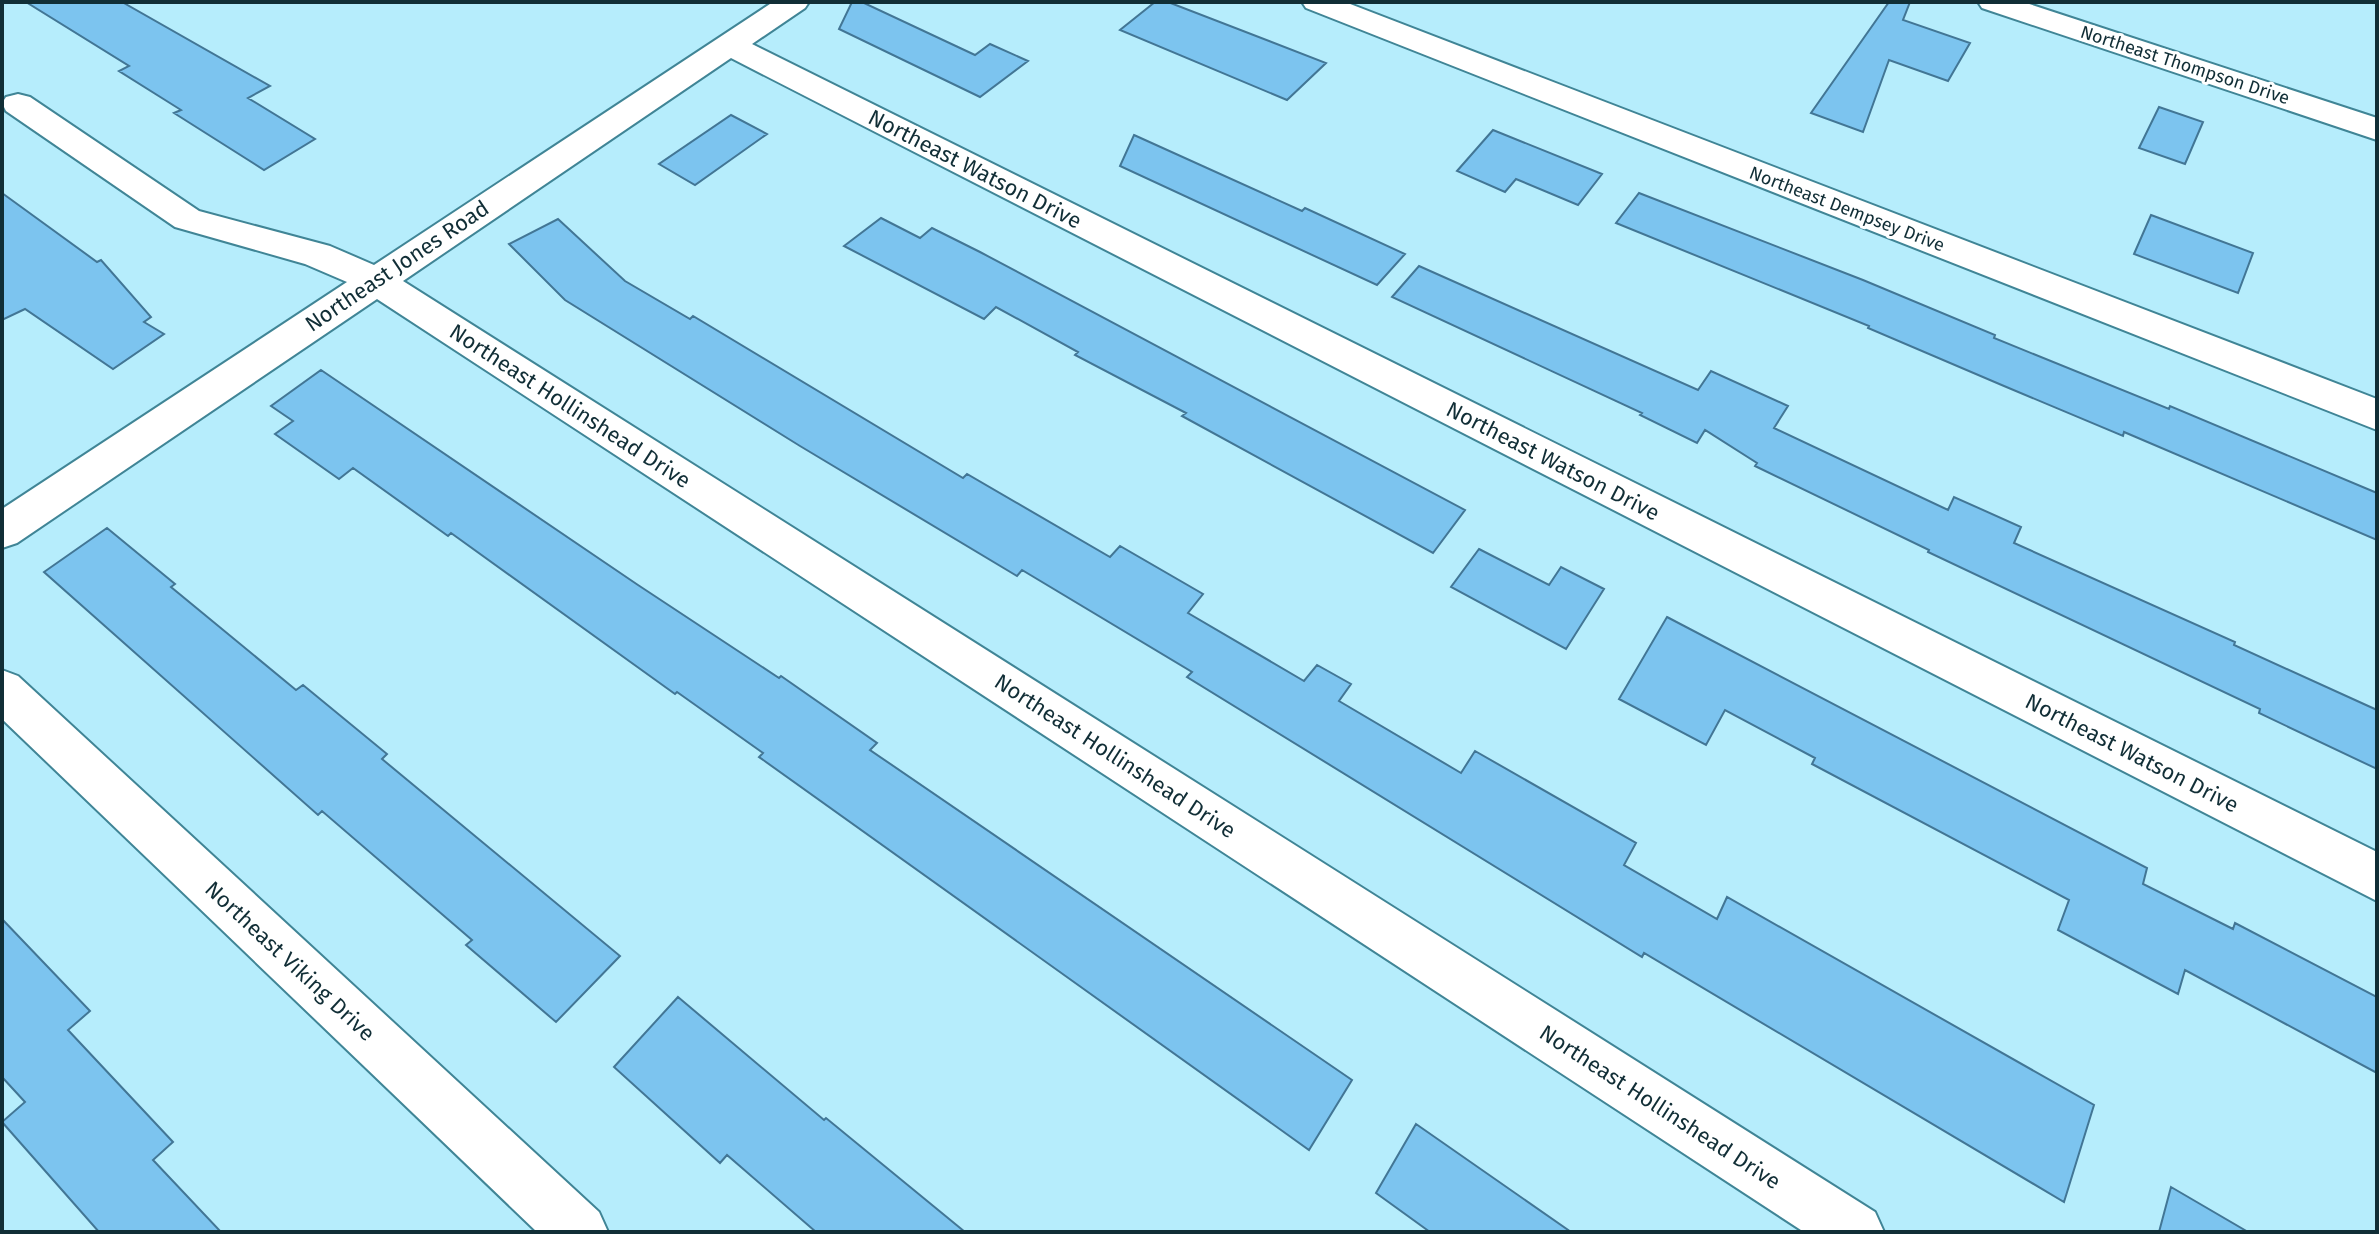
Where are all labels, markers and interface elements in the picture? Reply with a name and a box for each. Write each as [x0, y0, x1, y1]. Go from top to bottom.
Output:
street label: Northeast Thompson Drive [2078, 21, 2292, 109]
street label: Northeast Watson Drive [864, 103, 1086, 235]
street label: Northeast Dempsey Drive [1746, 162, 1948, 256]
street label: Northeast Jones Road [300, 194, 494, 338]
street label: Northeast Hollinshead Drive [444, 318, 696, 494]
street label: Northeast Watson Drive [1442, 395, 1664, 527]
street label: Northeast Hollinshead Drive [989, 668, 1241, 844]
street label: Northeast Watson Drive [2021, 687, 2243, 819]
street label: Northeast Viking Drive [199, 875, 381, 1047]
street label: Northeast Hollinshead Drive [1534, 1019, 1786, 1195]

